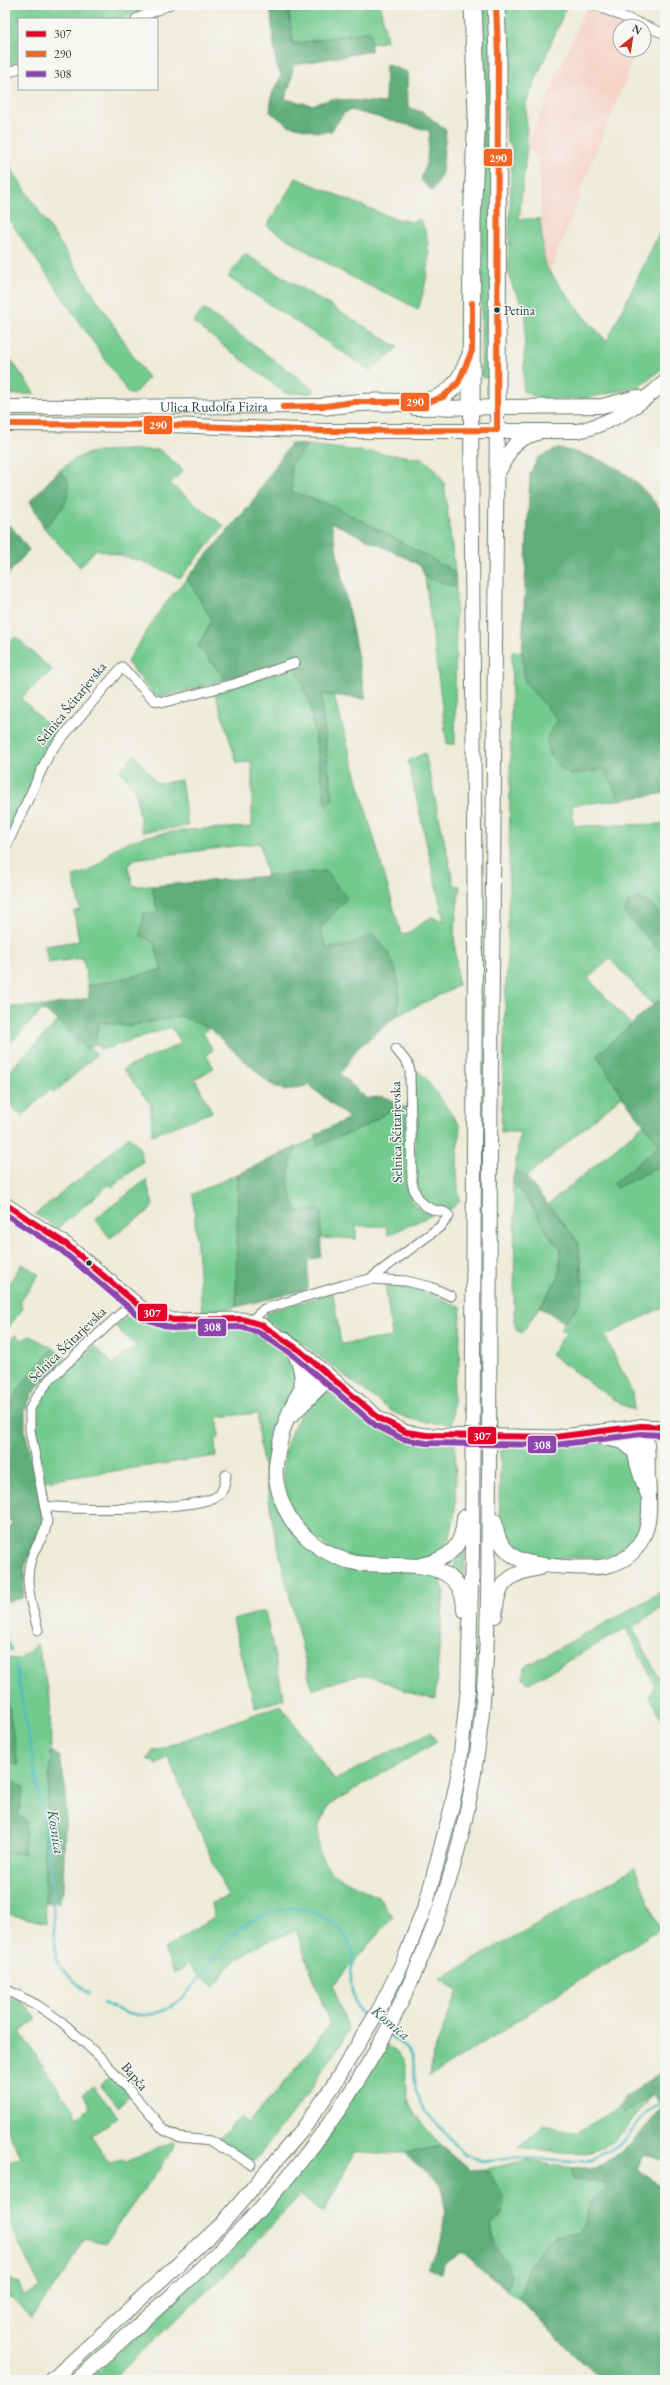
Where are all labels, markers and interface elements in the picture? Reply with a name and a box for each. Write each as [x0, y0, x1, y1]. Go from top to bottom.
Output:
legend [18, 18, 158, 90]
north arrow [612, 18, 652, 58]
text: N [630, 21, 644, 38]
text: 307 [54, 26, 72, 42]
text: 290 [54, 46, 72, 62]
text: 308 [54, 66, 72, 82]
line badge: 290 [483, 148, 513, 167]
text: 290 [489, 151, 507, 165]
place label: Petina [504, 302, 536, 319]
marker: Petina [492, 305, 502, 315]
line badge: 290 [400, 392, 430, 412]
text: 290 [406, 395, 424, 409]
street label: Ulica Rudolfa Fizira [160, 397, 268, 416]
line badge: 290 [143, 415, 173, 435]
text: 290 [149, 418, 167, 432]
street label: Selnica Šćitarjevska [32, 657, 110, 748]
street label: Selnica Šćitarjevska [386, 1081, 406, 1183]
unlabelled marker [84, 1258, 94, 1268]
street label: Selnica Šćitarjevska [24, 1302, 110, 1386]
line badge: 307 [137, 1303, 168, 1322]
text: 307 [143, 1306, 161, 1320]
line badge: 308 [197, 1318, 227, 1337]
text: 308 [203, 1320, 221, 1334]
line badge: 307 [467, 1426, 497, 1445]
text: 307 [473, 1429, 491, 1443]
line badge: 308 [527, 1435, 557, 1454]
text: 308 [533, 1438, 551, 1452]
water label: Kosnica [43, 1808, 69, 1855]
water label: Kosnica [367, 2000, 414, 2044]
street label: Bapča [118, 2058, 153, 2094]

